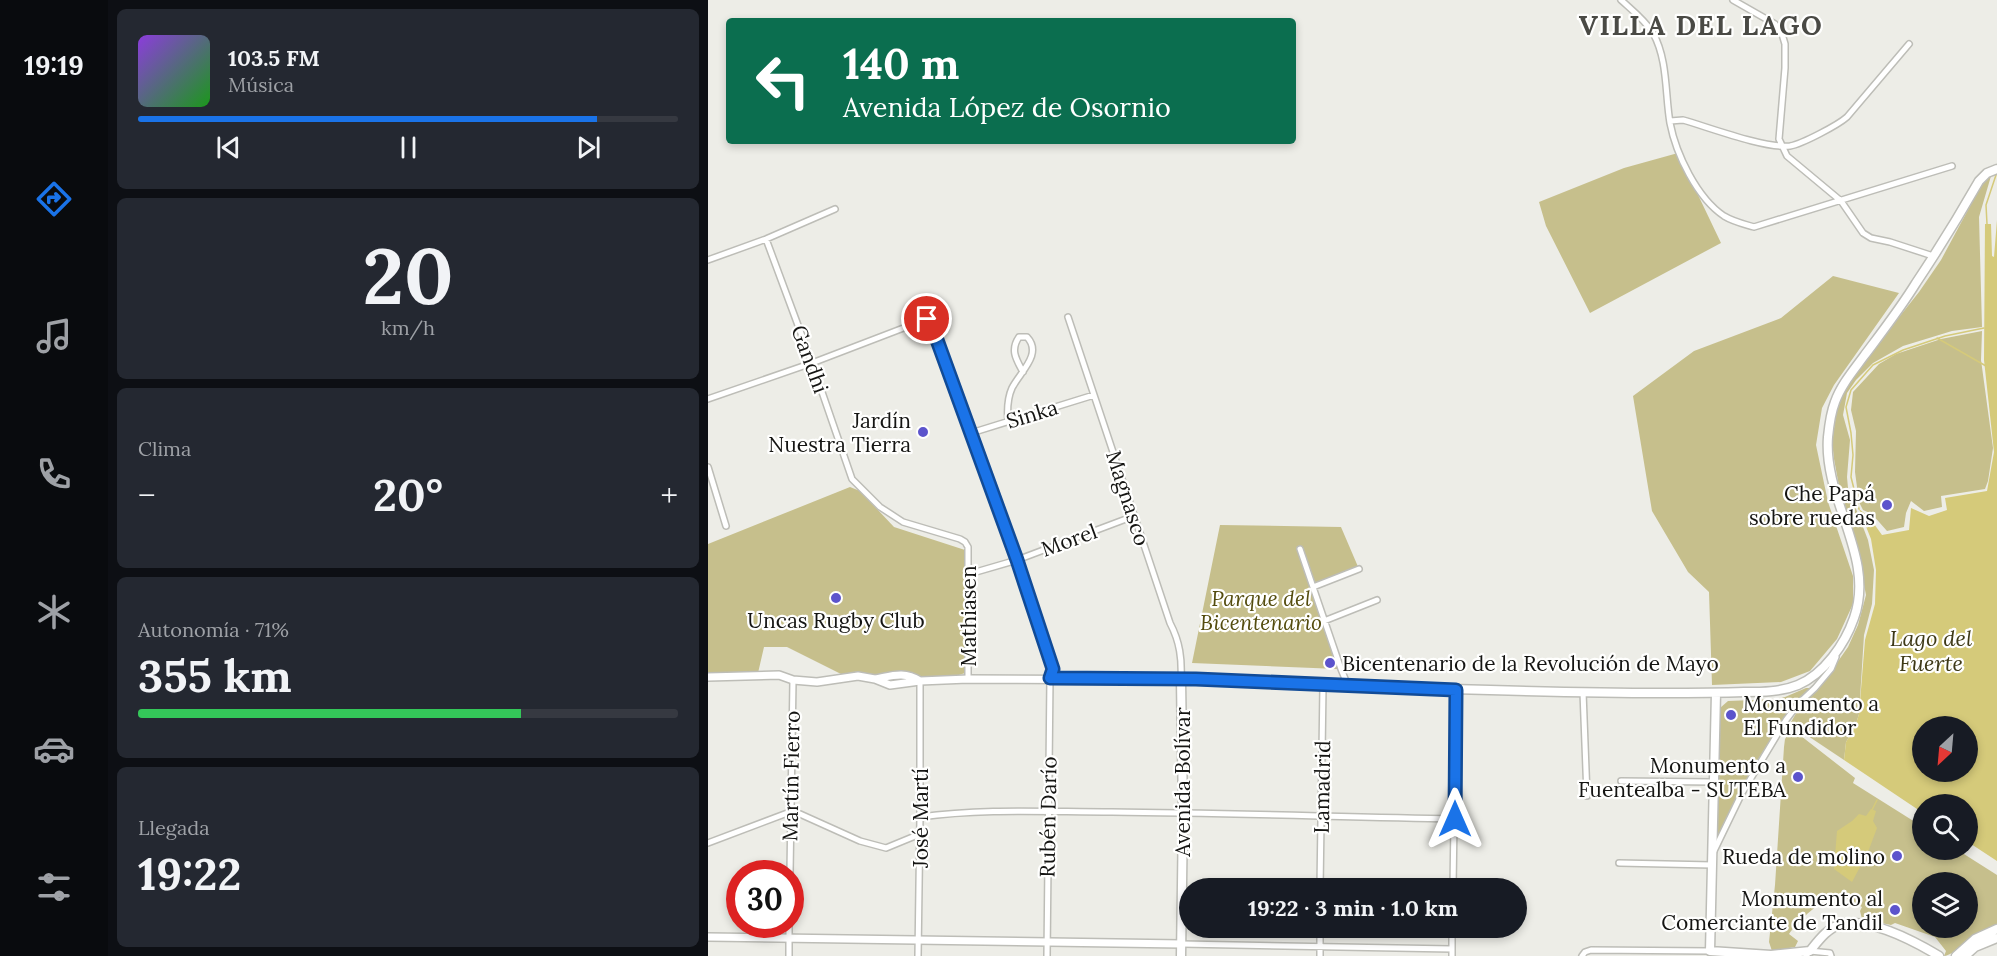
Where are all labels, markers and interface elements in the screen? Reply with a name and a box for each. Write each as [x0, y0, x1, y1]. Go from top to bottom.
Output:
district label: VILLA DEL LAGO [1579, 8, 1823, 42]
text: 140 m [843, 37, 959, 91]
icon: left [744, 42, 822, 120]
text: 103.5 FM [228, 44, 320, 72]
text: 19:19 [24, 48, 84, 82]
text: Música [228, 72, 294, 97]
text: Avenida López de Osornio [843, 90, 1171, 124]
icon: previous [212, 131, 245, 164]
icon: pause [392, 131, 425, 164]
icon: next [572, 131, 605, 164]
icon: directions [33, 178, 75, 220]
text: 20 [362, 226, 454, 325]
pin [901, 293, 952, 344]
icon: arrive [910, 302, 943, 335]
icon: music [33, 315, 75, 357]
text: km/h [381, 315, 435, 340]
street label: Gandhi [785, 321, 835, 397]
street label: Sinka [1003, 393, 1061, 435]
place label: Jardín Nuestra Tierra [768, 407, 911, 458]
marker: Jardín Nuestra Tierra [916, 425, 930, 439]
text: Clima [138, 436, 191, 461]
street label: Magnasco [1100, 447, 1156, 549]
icon: phone [33, 453, 75, 495]
text: 20° [373, 466, 443, 523]
text: − [138, 474, 156, 516]
text: + [660, 474, 678, 516]
place label: Che Papá sobre ruedas [1749, 480, 1875, 531]
marker: Che Papá sobre ruedas [1880, 498, 1894, 512]
street label: Morel [1037, 517, 1101, 563]
street label: Mathiasen [955, 565, 982, 667]
park label: Parque del Bicentenario [1200, 585, 1322, 636]
icon: climate [33, 591, 75, 633]
marker: Uncas Rugby Club [829, 591, 843, 605]
place label: Uncas Rugby Club [747, 607, 925, 634]
text: Autonomía · 71% [138, 617, 289, 642]
water label: Lago del Fuerte [1890, 624, 1972, 677]
text: 355 km [138, 647, 292, 704]
place label: Bicentenario de la Revolución de Mayo [1342, 650, 1719, 677]
marker: Bicentenario de la Revolución de Mayo [1323, 656, 1337, 670]
place label: Monumento a El Fundidor [1743, 690, 1879, 741]
street label: Avenida Bolívar [1169, 707, 1196, 858]
marker: Monumento a El Fundidor [1724, 708, 1738, 722]
street label: Martín Fierro [776, 710, 806, 842]
north arrow [1912, 716, 1978, 782]
map controls [1912, 716, 1978, 938]
icon: car [33, 728, 75, 770]
street label: Lamadrid [1308, 740, 1336, 834]
place label: Monumento a Fuentealba - SUTEBA [1578, 752, 1787, 803]
street label: Rubén Darío [1033, 756, 1063, 878]
street label: José Martí [907, 768, 934, 869]
marker: Monumento a Fuentealba - SUTEBA [1791, 770, 1805, 784]
position arrow [1423, 787, 1487, 851]
button: search [1912, 794, 1978, 860]
text: Llegada [138, 815, 210, 840]
place label: Rueda de molino [1722, 843, 1885, 870]
text: 19:22 [138, 845, 241, 902]
marker: Rueda de molino [1890, 849, 1904, 863]
speed limit sign: 30 [726, 860, 804, 938]
icon: filters [33, 866, 75, 908]
button: layers [1912, 872, 1978, 938]
place label: Monumento al Comerciante de Tandil [1661, 885, 1883, 936]
text: 19:22 · 3 min · 1.0 km [1248, 894, 1458, 922]
marker: Monumento al Comerciante de Tandil [1888, 903, 1902, 917]

